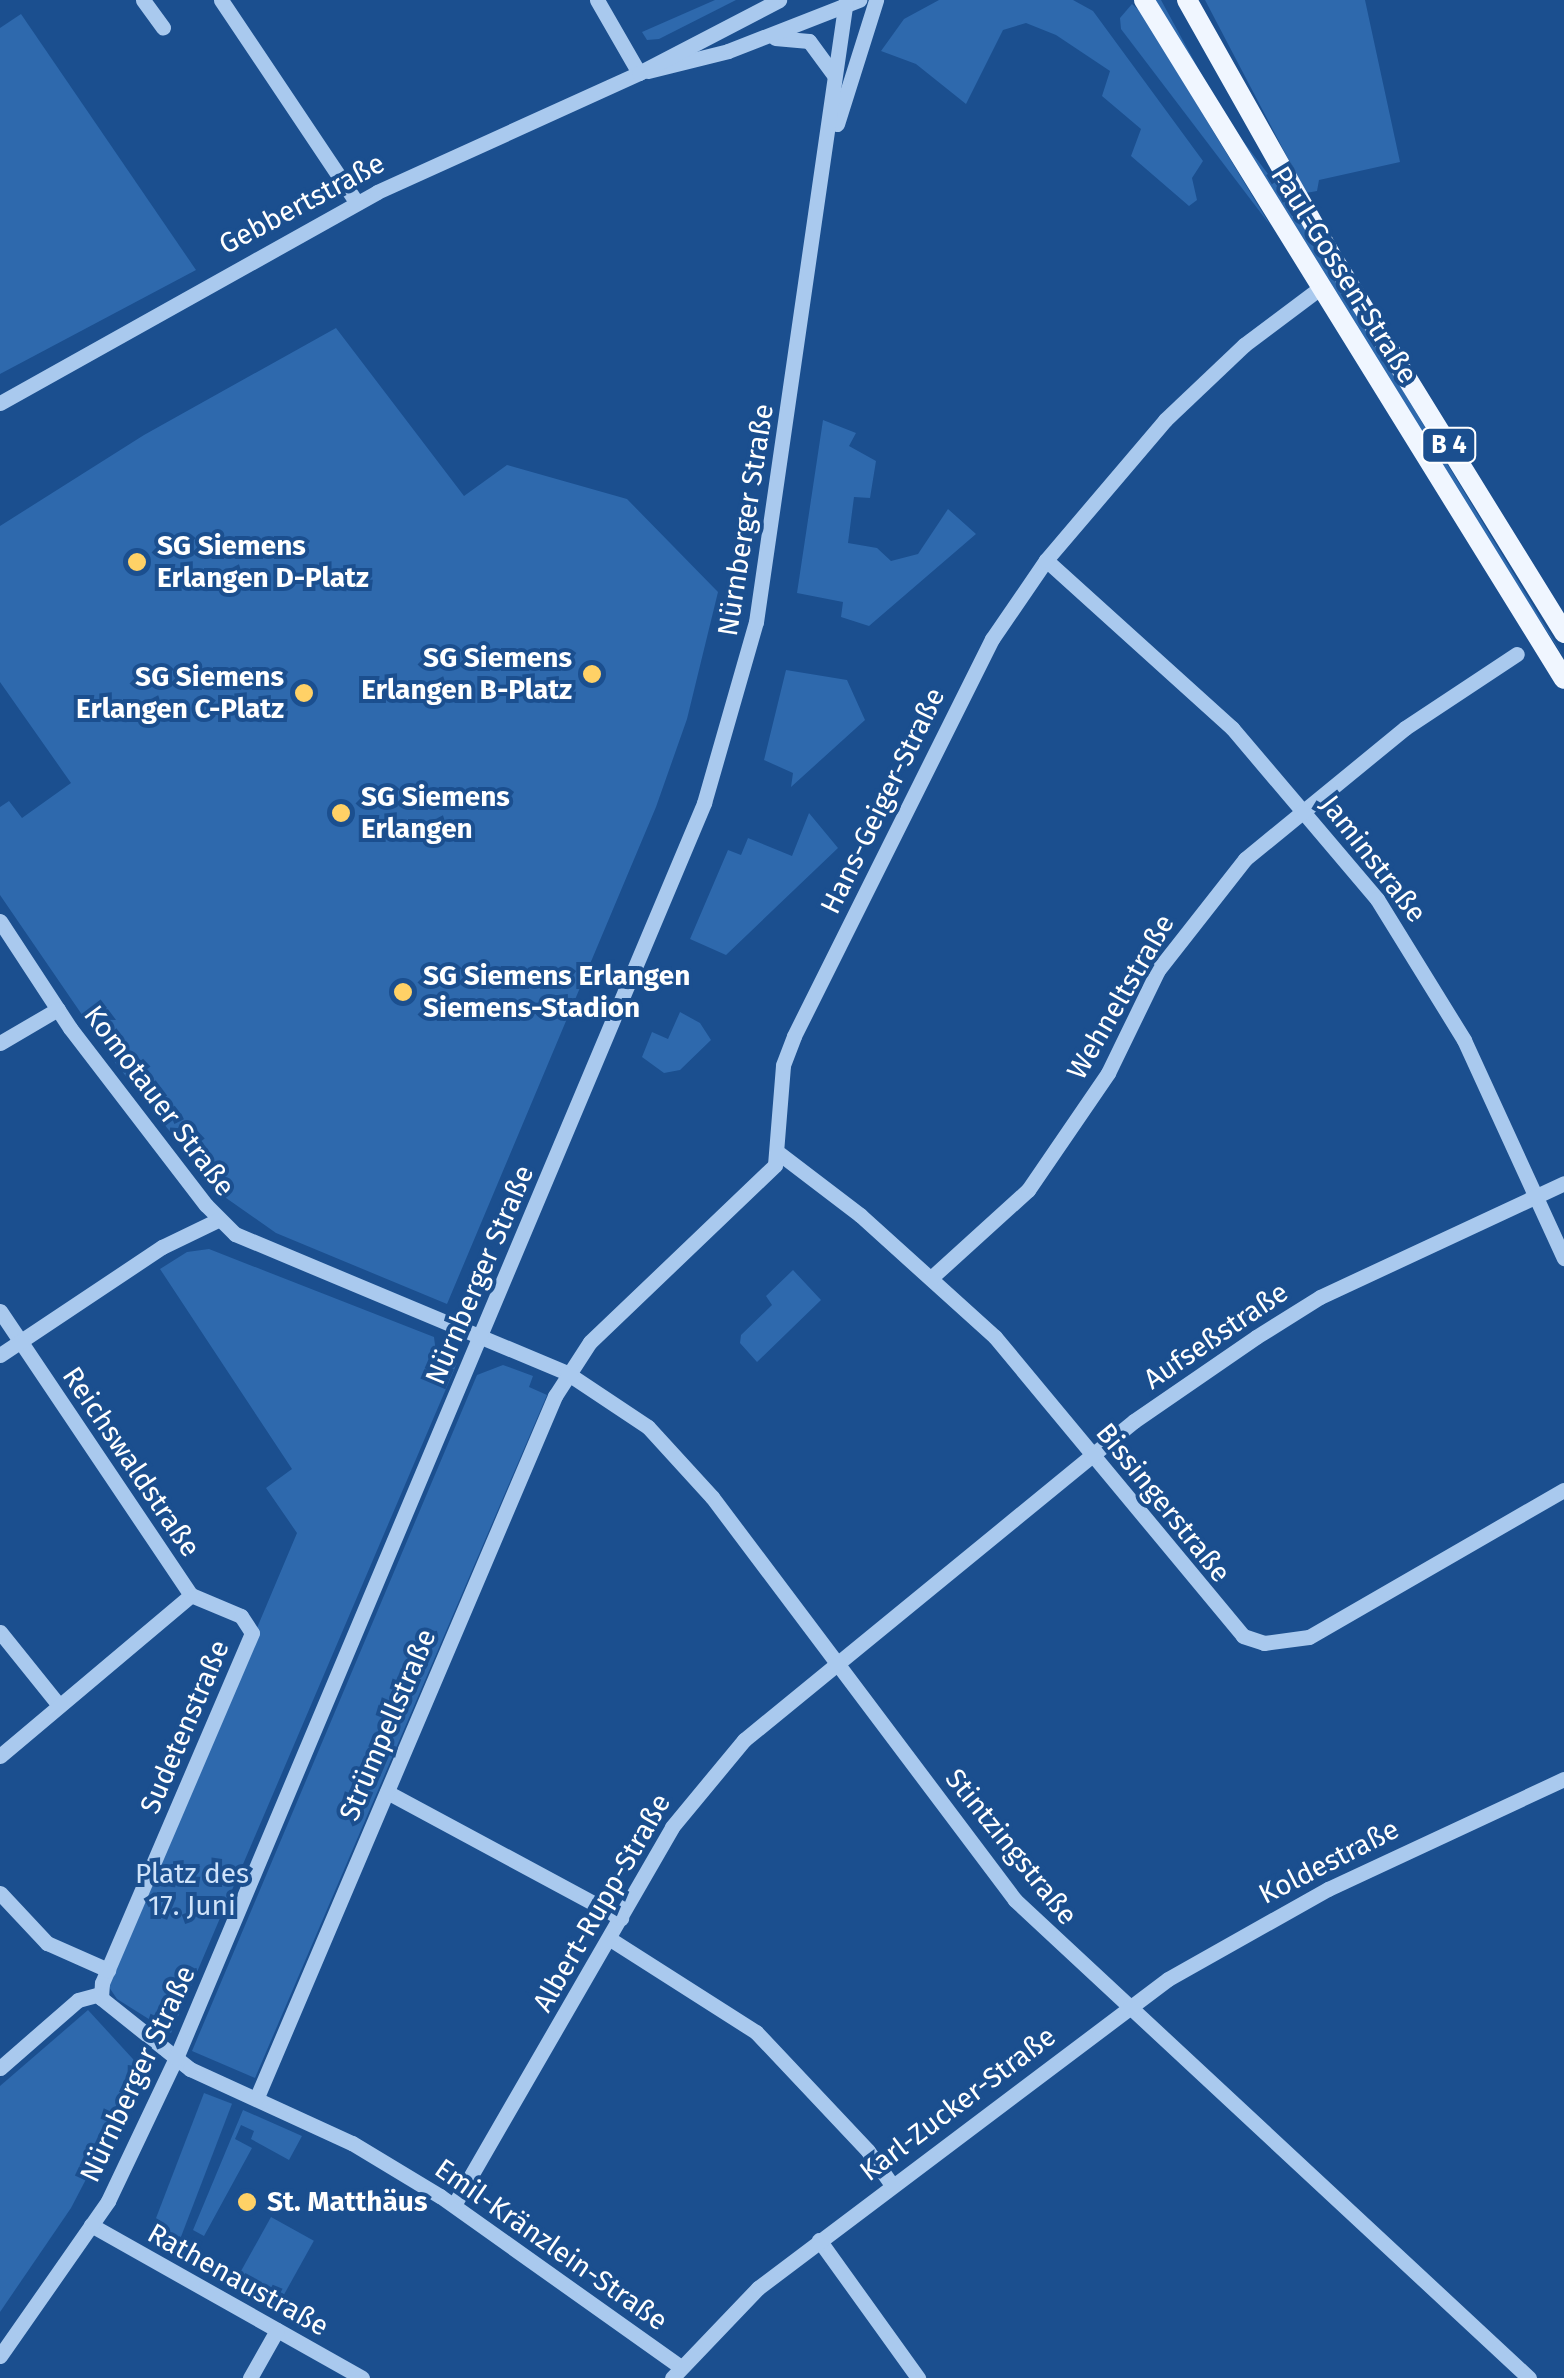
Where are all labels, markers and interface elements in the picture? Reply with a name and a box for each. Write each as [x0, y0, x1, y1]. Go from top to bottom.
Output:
street label: Gebbertstraße [214, 146, 390, 262]
street label: Paul-Gossen-Straße [1264, 160, 1424, 390]
street label: Nürnberger Straße [711, 401, 781, 639]
road number: B 4 [1419, 425, 1479, 465]
place label: SG Siemens Erlangen D-Platz [157, 529, 369, 595]
marker: SG Siemens Erlangen D-Platz [126, 551, 148, 573]
place label: SG Siemens Erlangen B-Platz [361, 641, 572, 707]
place label: SG Siemens Erlangen C-Platz [76, 660, 284, 726]
marker: SG Siemens Erlangen B-Platz [581, 663, 603, 685]
marker: SG Siemens Erlangen C-Platz [293, 682, 315, 704]
street label: Hans-Geiger-Straße [814, 683, 952, 919]
place label: SG Siemens Erlangen [361, 780, 510, 846]
street label: Jaminstraße [1313, 789, 1433, 929]
marker: SG Siemens Erlangen [330, 802, 352, 824]
street label: Wehneltstraße [1060, 909, 1182, 1085]
place label: SG Siemens Erlangen Siemens-Stadion [423, 959, 690, 1025]
marker: SG Siemens Erlangen Siemens-Stadion [392, 981, 414, 1003]
street label: Komotauer Straße [76, 999, 242, 1203]
street label: Nürnberger Straße [419, 1160, 541, 1390]
street label: Aufseßstraße [1138, 1275, 1294, 1397]
street label: Reichswaldstraße [55, 1361, 207, 1563]
street label: Bissingerstraße [1089, 1417, 1237, 1589]
street label: Strümpellstraße [333, 1624, 443, 1826]
street label: Sudetenstraße [133, 1635, 237, 1819]
street label: Stintzingstraße [938, 1762, 1084, 1932]
street label: Albert-Rupp-Straße [526, 1788, 678, 2018]
street label: Koldestraße [1253, 1812, 1405, 1912]
park label: Platz des 17. Juni [135, 1857, 249, 1923]
street label: Nürnberger Straße [73, 1960, 203, 2188]
street label: Karl-Zucker-Straße [854, 2020, 1062, 2188]
street label: Emil-Kränzlein-Straße [428, 2152, 674, 2338]
place label: St. Matthäus [267, 2185, 427, 2219]
marker: St. Matthäus [236, 2191, 258, 2213]
street label: Rathenaustraße [142, 2216, 334, 2344]

